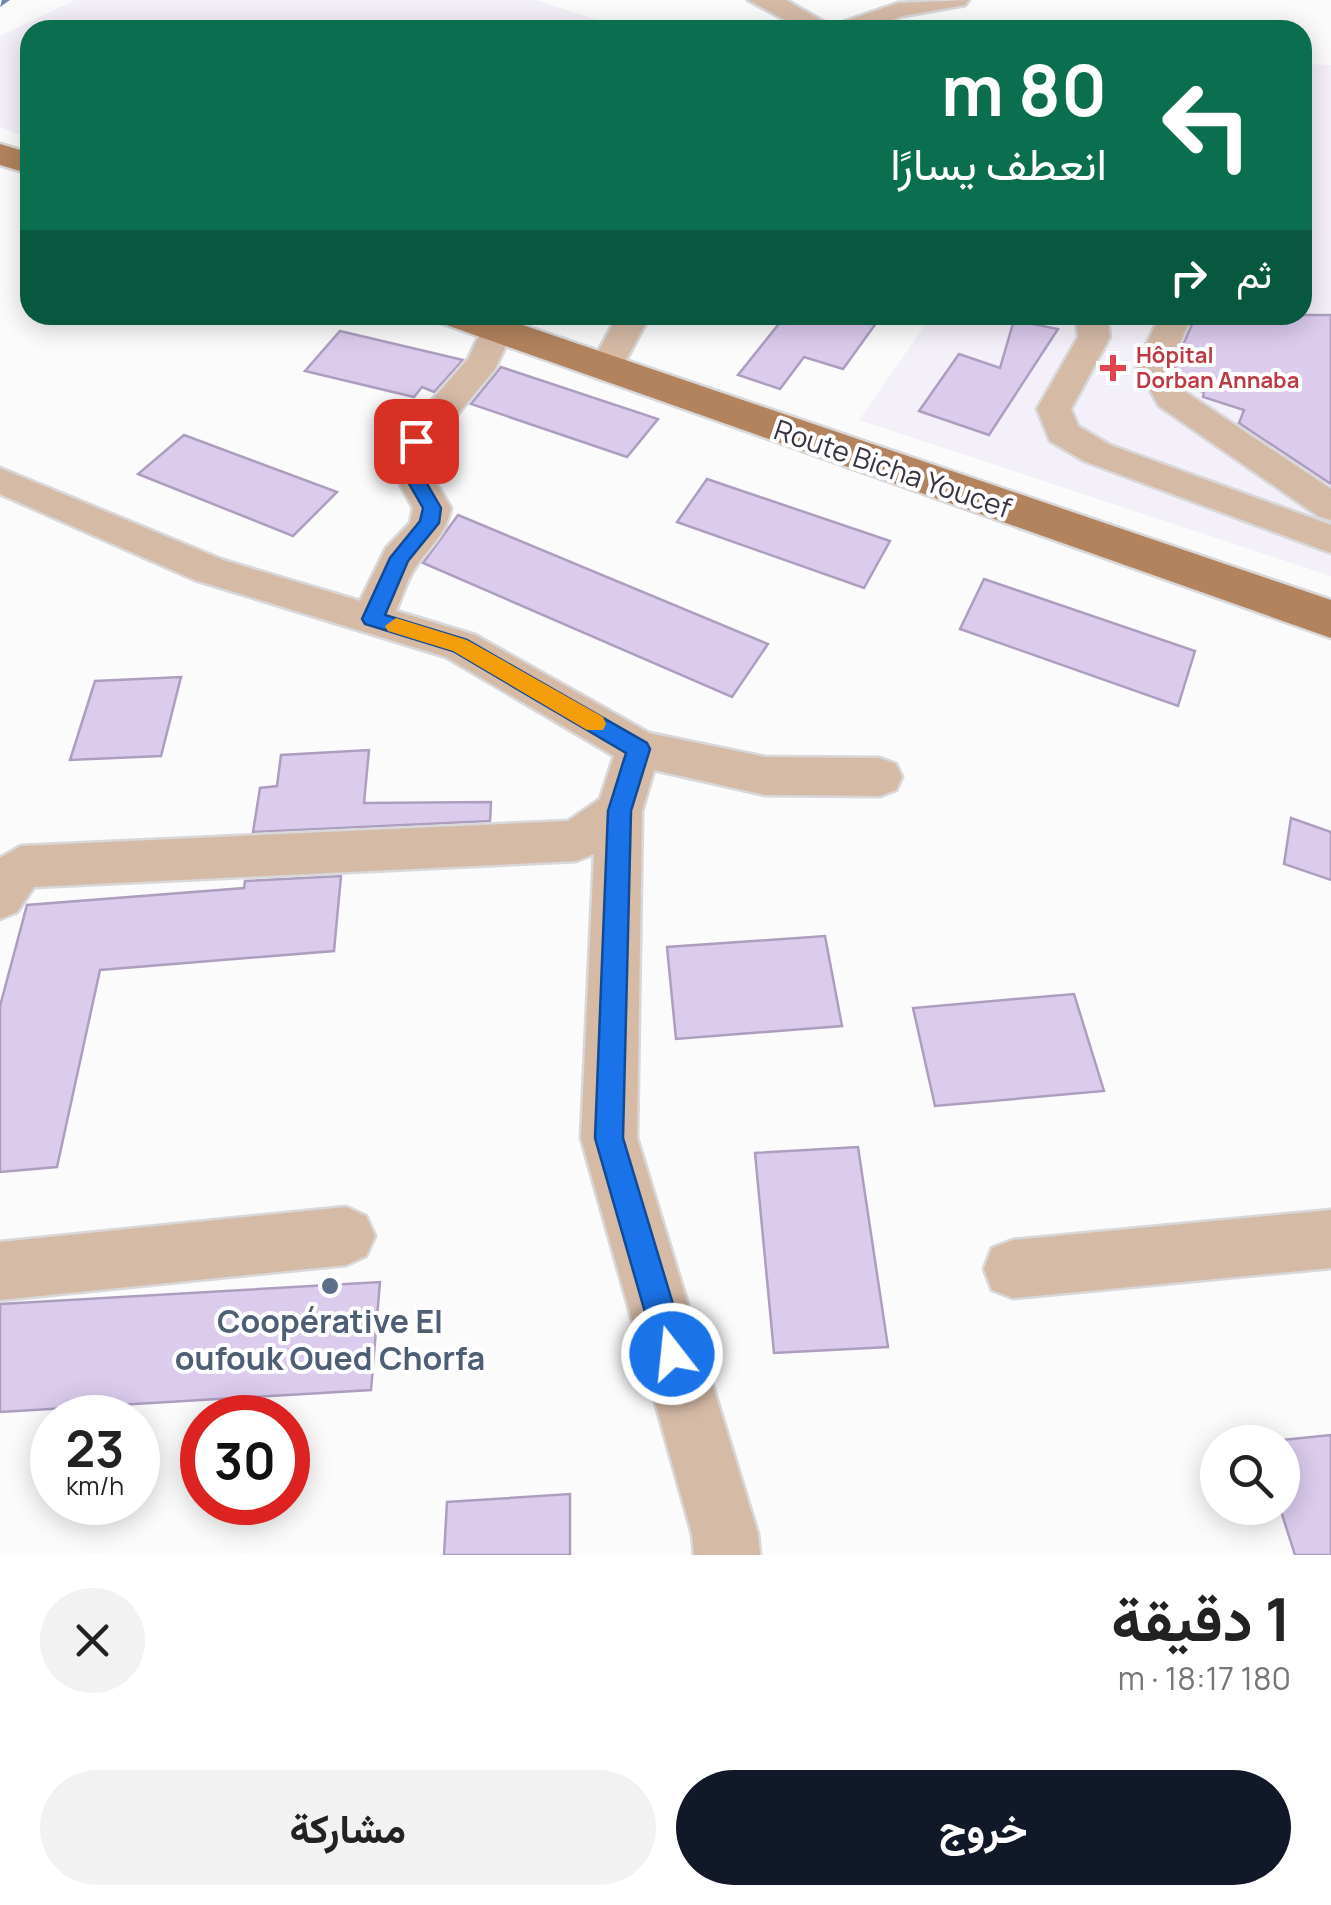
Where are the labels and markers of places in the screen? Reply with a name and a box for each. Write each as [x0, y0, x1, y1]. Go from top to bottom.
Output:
place label: Hôpital Dorban Annaba [1136, 340, 1299, 395]
marker: Hôpital Dorban Annaba [1100, 355, 1126, 381]
pin [374, 399, 459, 484]
marker: Coopérative El oufouk Oued Chorfa [319, 1275, 341, 1297]
place label: Coopérative El oufouk Oued Chorfa [175, 1299, 485, 1380]

